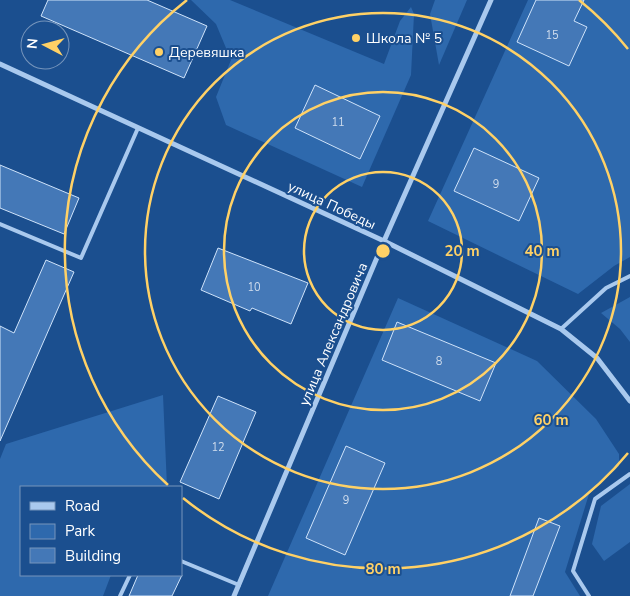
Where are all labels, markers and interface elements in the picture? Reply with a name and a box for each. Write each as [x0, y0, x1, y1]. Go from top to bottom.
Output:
north arrow [20, 20, 70, 70]
house number: 15 [545, 28, 559, 43]
place label: Школа № 5 [366, 29, 442, 48]
marker: Школа № 5 [350, 32, 362, 44]
text: N [23, 37, 43, 50]
place label: Деревяшка [169, 43, 245, 62]
marker: Деревяшка [153, 46, 165, 58]
house number: 11 [331, 115, 345, 130]
street label: улица Победы [285, 177, 379, 234]
house number: 9 [493, 177, 499, 192]
text: 20 m [444, 241, 480, 261]
text: 40 m [524, 241, 560, 261]
centre of rings [374, 242, 392, 260]
street label: улица Александровича [295, 260, 372, 409]
house number: 10 [247, 280, 261, 295]
house number: 8 [436, 354, 443, 369]
text: 60 m [533, 410, 569, 430]
house number: 12 [211, 440, 225, 455]
legend [20, 486, 182, 576]
house number: 9 [343, 493, 349, 508]
text: Road [65, 496, 100, 516]
text: Park [65, 521, 95, 541]
text: Building [65, 546, 121, 566]
text: 80 m [365, 559, 401, 579]

